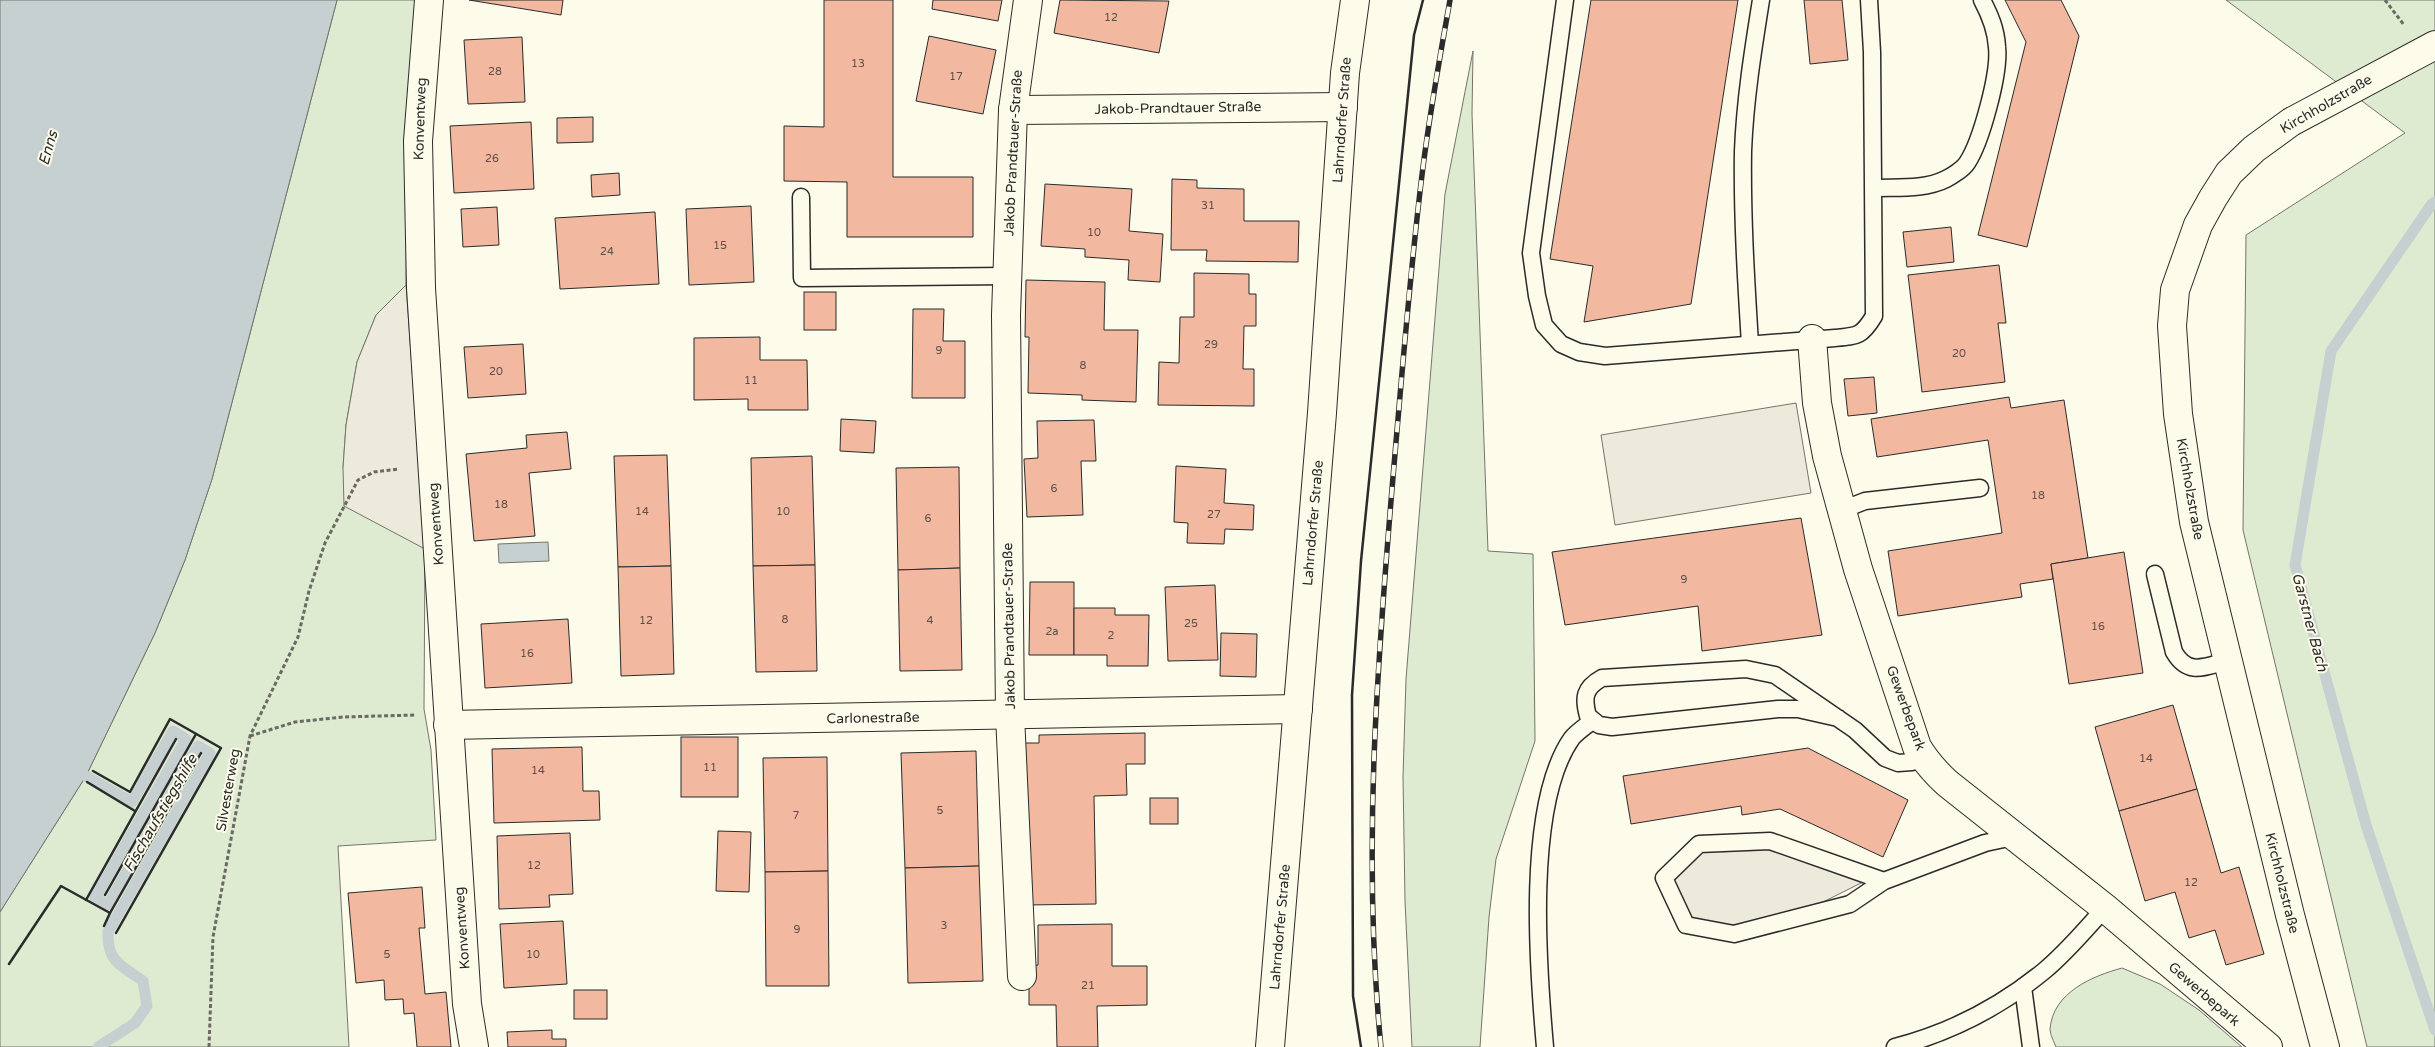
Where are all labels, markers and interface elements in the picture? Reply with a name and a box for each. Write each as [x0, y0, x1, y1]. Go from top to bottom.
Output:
house number: 12 [1104, 11, 1118, 24]
street label: Lahrndorfer Straße [1329, 56, 1355, 184]
house number: 13 [851, 57, 865, 70]
house number: 28 [488, 65, 502, 78]
street label: Jakob Prandtauer-Straße [1000, 69, 1026, 237]
house number: 17 [949, 70, 963, 83]
street label: Kirchholzstraße [2277, 71, 2375, 137]
street label: Konventweg [410, 77, 430, 161]
street label: Jakob-Prandtauer Straße [1094, 98, 1262, 118]
water label: Enns [35, 127, 62, 167]
house number: 26 [485, 152, 499, 165]
house number: 31 [1201, 199, 1215, 212]
house number: 10 [1087, 226, 1101, 239]
house number: 15 [713, 239, 727, 252]
house number: 24 [600, 245, 614, 258]
house number: 29 [1204, 338, 1218, 351]
house number: 9 [936, 344, 943, 357]
house number: 20 [1952, 347, 1966, 360]
house number: 8 [1080, 359, 1087, 372]
house number: 20 [489, 365, 503, 378]
house number: 11 [744, 374, 758, 387]
street label: Kirchholzstraße [2173, 437, 2207, 541]
street label: Lahrndorfer Straße [1299, 459, 1327, 587]
street label: Konventweg [425, 482, 447, 566]
house number: 6 [1051, 482, 1058, 495]
house number: 18 [2031, 489, 2045, 502]
house number: 18 [494, 498, 508, 511]
house number: 14 [635, 505, 649, 518]
house number: 10 [776, 505, 790, 518]
house number: 27 [1207, 508, 1221, 521]
house number: 6 [925, 512, 932, 525]
street label: Jakob Prandtauer-Straße [999, 543, 1019, 709]
water label: Garstner Bach [2288, 571, 2332, 674]
house number: 9 [1681, 573, 1688, 586]
house number: 8 [782, 613, 789, 626]
house number: 12 [639, 614, 653, 627]
house number: 4 [927, 614, 934, 627]
house number: 25 [1184, 617, 1198, 630]
house number: 16 [2091, 620, 2105, 633]
house number: 2a [1045, 625, 1059, 638]
house number: 2 [1108, 629, 1115, 642]
house number: 16 [520, 647, 534, 660]
street label: Gewerbepark [1883, 663, 1929, 753]
street label: Carlonestraße [826, 709, 920, 727]
street label: Silvesterweg [212, 747, 244, 833]
water label: Fischaufstiegshilfe [119, 750, 202, 875]
house number: 14 [2139, 752, 2153, 765]
house number: 11 [703, 761, 717, 774]
house number: 14 [531, 764, 545, 777]
house number: 5 [937, 804, 944, 817]
house number: 7 [793, 809, 800, 822]
street label: Kirchholzstraße [2261, 831, 2303, 935]
house number: 12 [527, 859, 541, 872]
street label: Lahrndorfer Straße [1266, 863, 1294, 991]
house number: 12 [2184, 876, 2198, 889]
street label: Konventweg [451, 886, 473, 970]
house number: 3 [941, 919, 948, 932]
house number: 9 [794, 923, 801, 936]
house number: 5 [384, 948, 391, 961]
house number: 10 [526, 948, 540, 961]
street label: Gewerbepark [2165, 958, 2244, 1030]
house number: 21 [1081, 979, 1095, 992]

